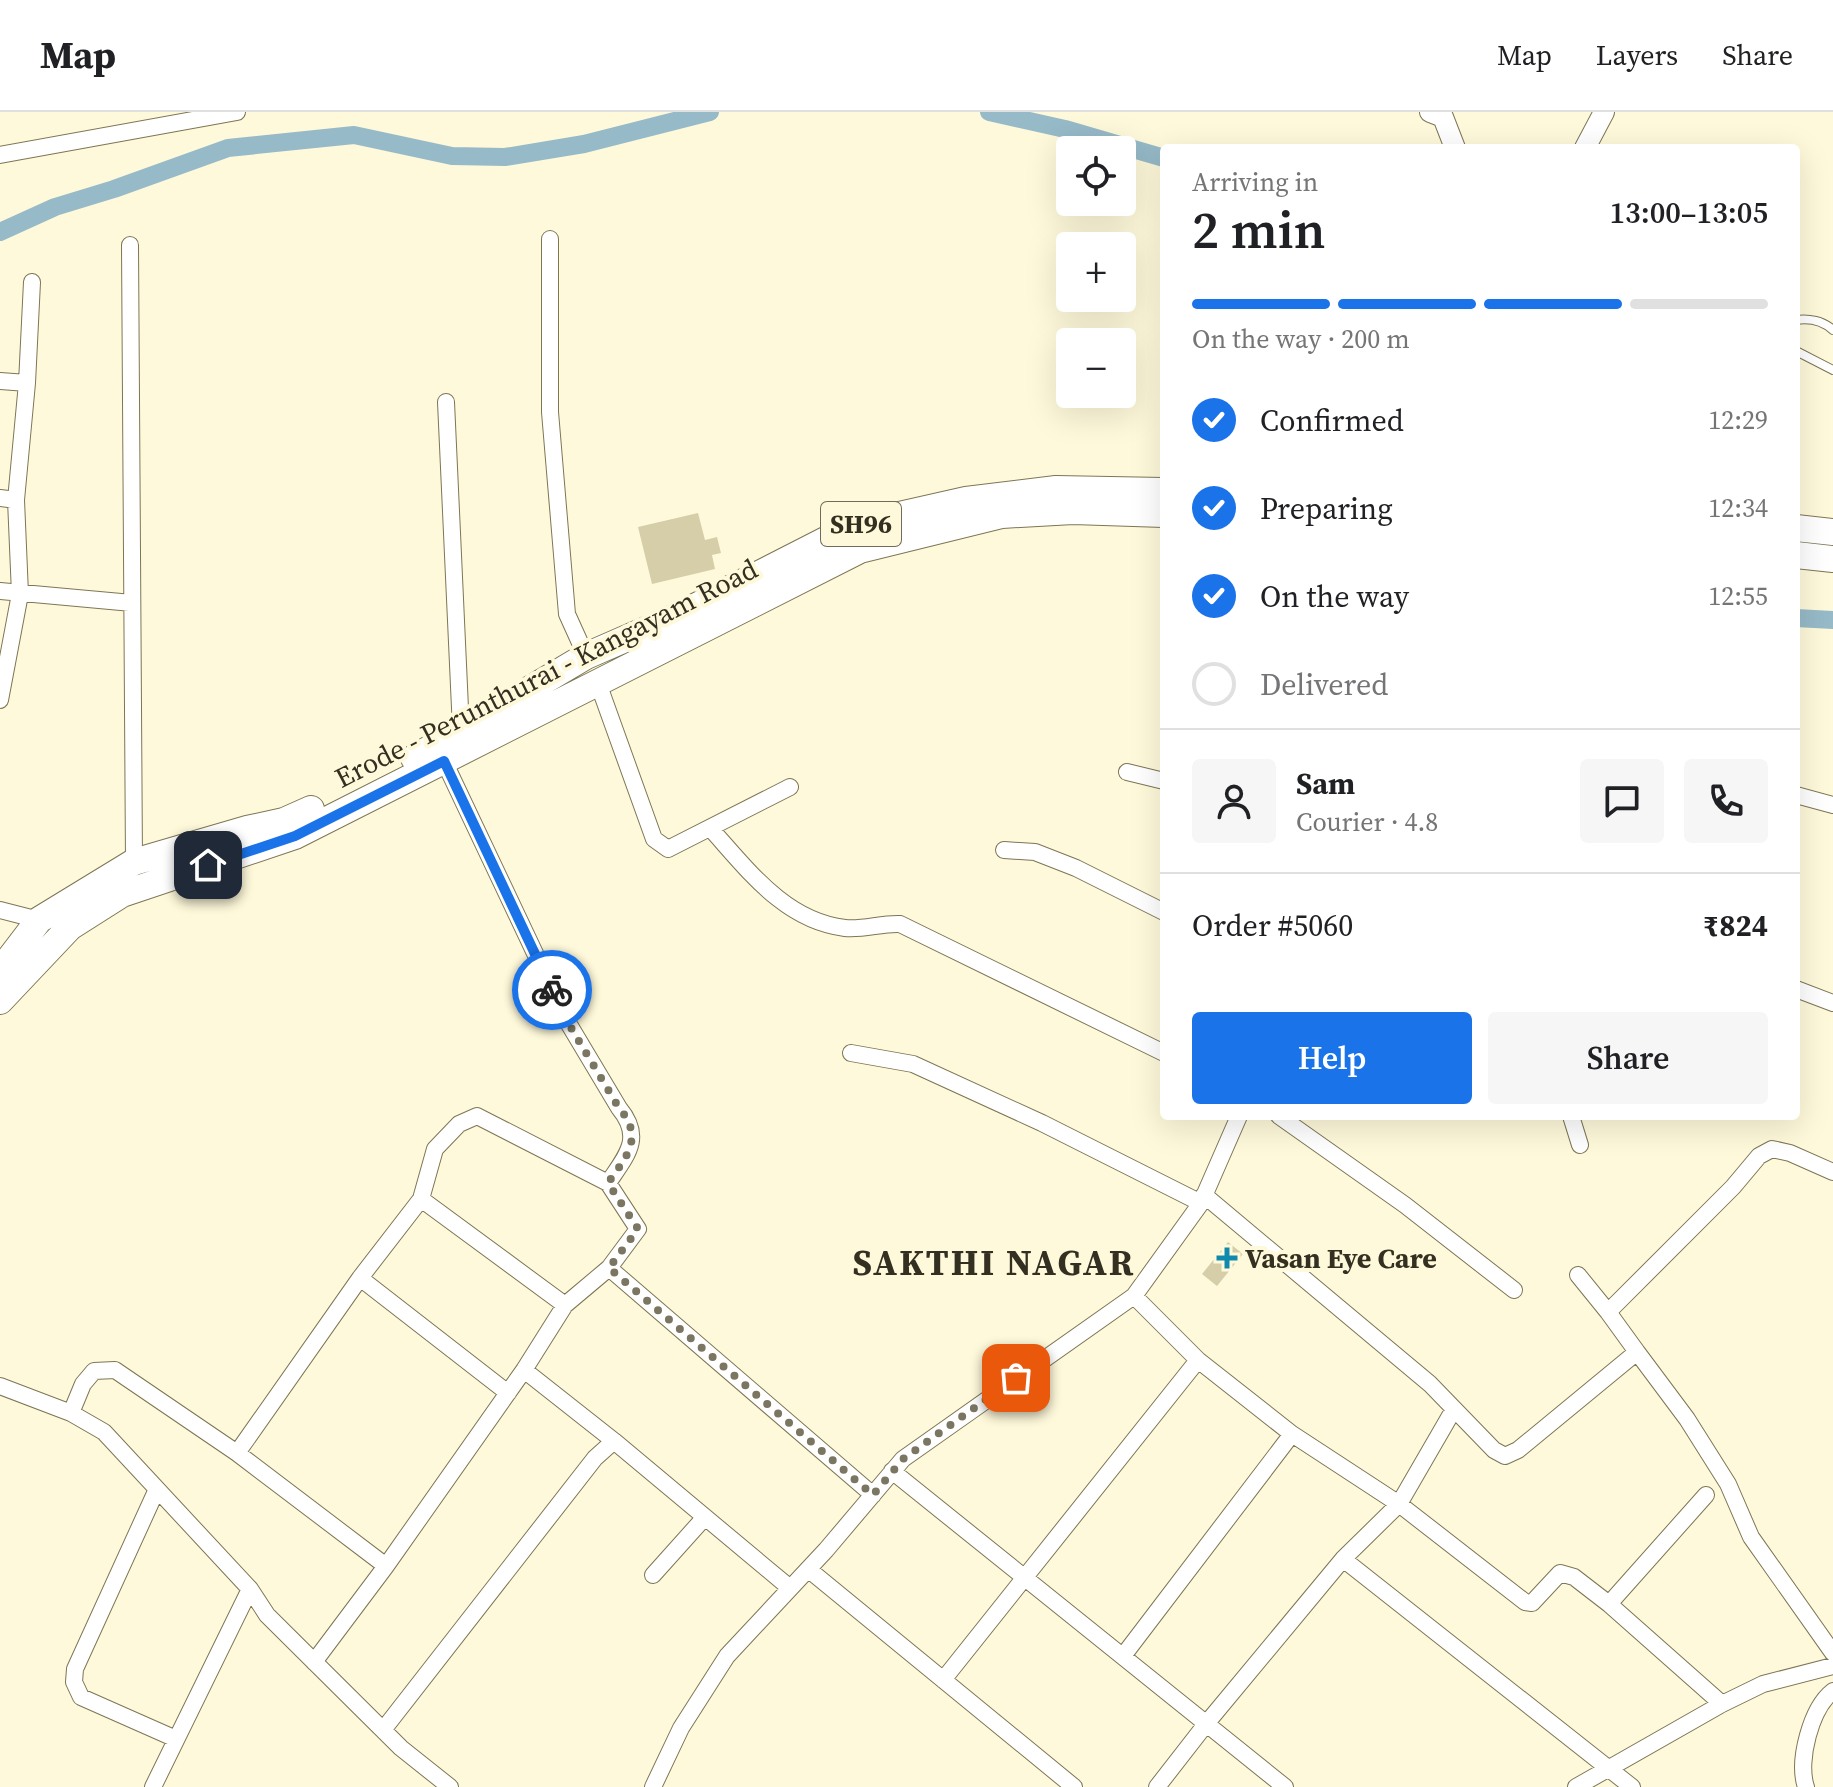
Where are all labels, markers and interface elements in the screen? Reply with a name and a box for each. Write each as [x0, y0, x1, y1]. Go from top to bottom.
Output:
text: Map [40, 29, 116, 81]
text: Map [1497, 36, 1552, 74]
text: Layers [1596, 36, 1678, 74]
text: Share [1722, 36, 1793, 74]
map controls [1056, 136, 1136, 408]
button: locate [1056, 136, 1136, 216]
text: Arriving in [1192, 164, 1318, 200]
text: 13:00–13:05 [1609, 192, 1768, 233]
text: 2 min [1192, 194, 1325, 265]
button: + [1056, 232, 1136, 312]
text: On the way · 200 m [1192, 321, 1410, 357]
button: − [1056, 328, 1136, 408]
icon: check [1192, 398, 1236, 442]
text: Confirmed [1260, 400, 1404, 441]
text: 12:29 [1708, 402, 1768, 438]
icon: check [1192, 486, 1236, 530]
text: Preparing [1260, 488, 1393, 529]
text: 12:34 [1708, 490, 1768, 526]
road number: SH96 [821, 502, 901, 546]
street label: Erode - Perunthurai - Kangayam Road [328, 549, 764, 797]
icon: check [1192, 574, 1236, 618]
text: On the way [1260, 576, 1409, 617]
text: 12:55 [1708, 578, 1768, 614]
text: Delivered [1260, 664, 1388, 705]
button: person [1192, 759, 1276, 843]
button: chat [1580, 759, 1664, 843]
button: phone [1684, 759, 1768, 843]
text: Sam [1296, 763, 1355, 804]
text: Courier · 4.8 [1296, 804, 1438, 840]
pin [174, 831, 242, 899]
icon: home [186, 843, 230, 887]
text: Order #5060 [1192, 905, 1353, 946]
text: ₹824 [1703, 905, 1768, 946]
courier [512, 950, 592, 1030]
icon: bike [530, 968, 574, 1012]
button: Help [1192, 1012, 1472, 1104]
button: Share [1488, 1012, 1768, 1104]
district label: SAKTHI NAGAR [853, 1238, 1135, 1287]
place label: Vasan Eye Care [1245, 1239, 1437, 1277]
marker: Vasan Eye Care [1216, 1247, 1238, 1269]
pin [982, 1344, 1050, 1412]
icon: bag [994, 1356, 1038, 1400]

